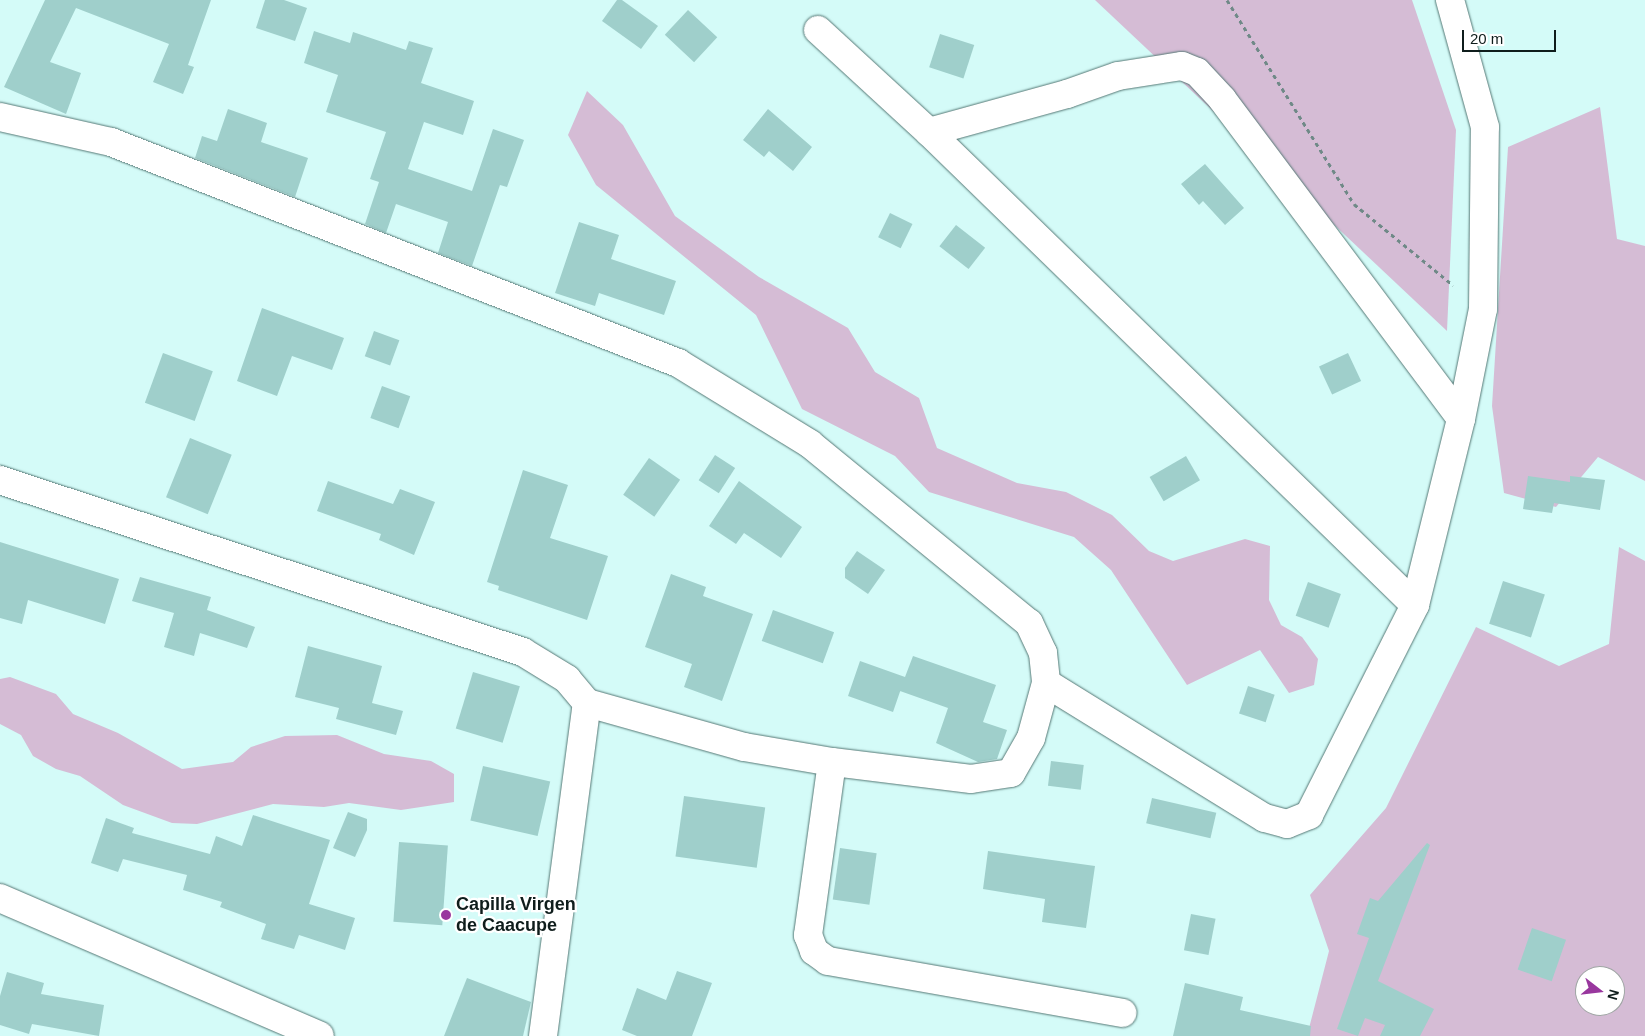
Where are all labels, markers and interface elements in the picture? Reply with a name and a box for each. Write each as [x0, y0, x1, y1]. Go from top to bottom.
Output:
scale bar [1465, 20, 1559, 52]
text: 20 m [1470, 30, 1503, 47]
place label: Capilla Virgen de Caacupe [456, 894, 576, 936]
marker: Capilla Virgen de Caacupe [440, 909, 452, 921]
north arrow [1575, 966, 1625, 1016]
text: N [1604, 988, 1623, 1002]

